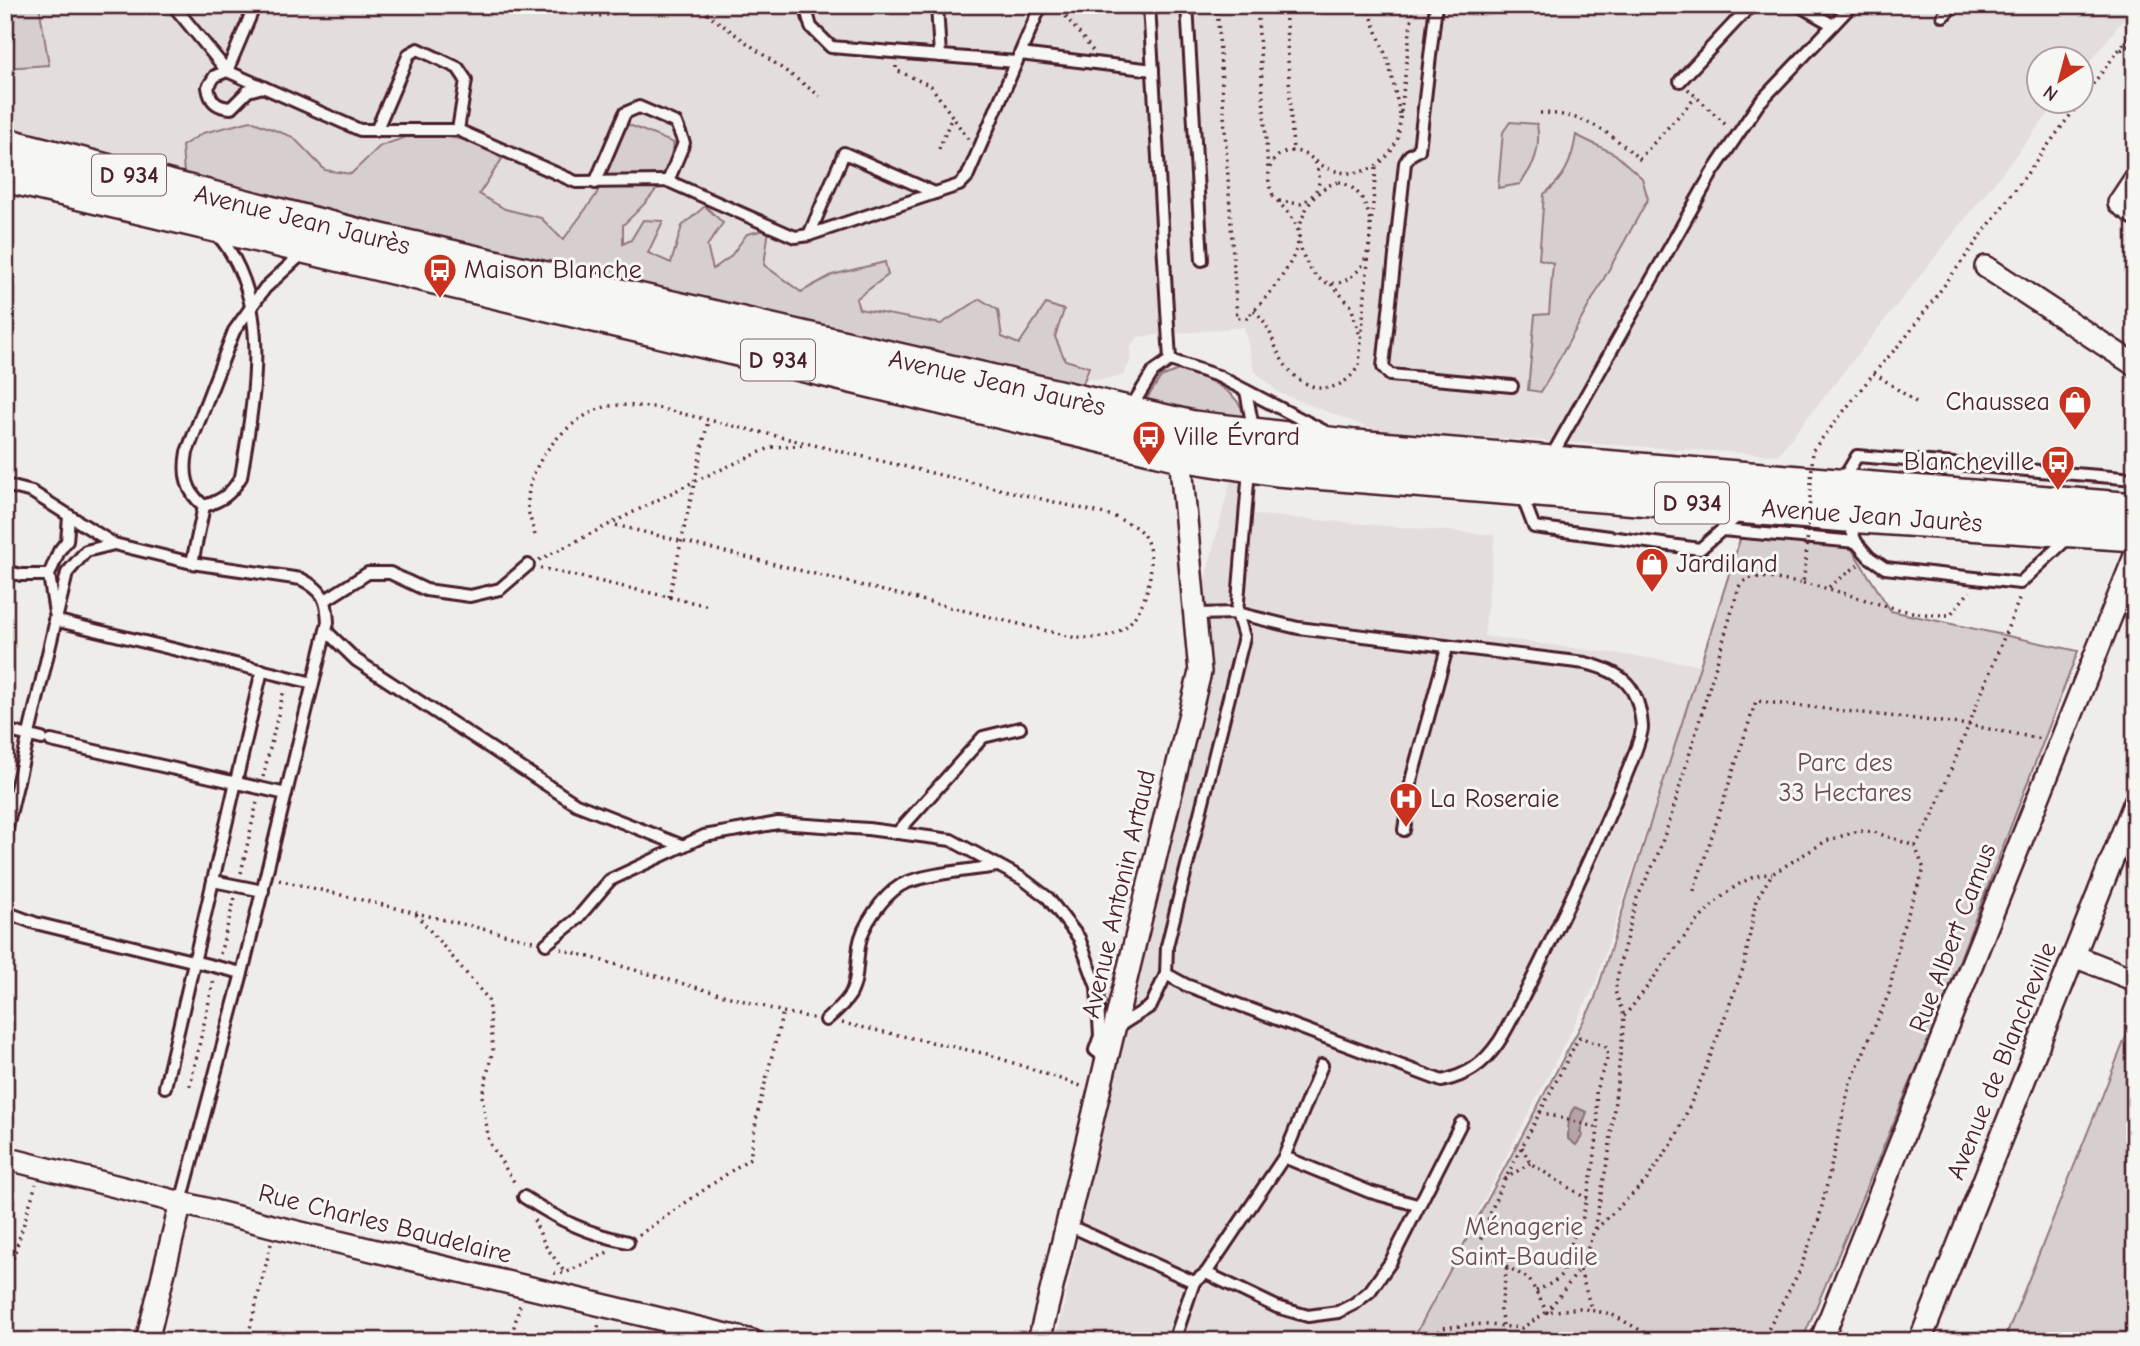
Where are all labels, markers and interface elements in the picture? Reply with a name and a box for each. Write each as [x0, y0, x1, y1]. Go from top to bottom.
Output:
north arrow [2024, 46, 2094, 116]
text: N [2039, 80, 2062, 105]
road number: D 934 [92, 154, 166, 196]
street label: Avenue Jean Jaurès [191, 179, 413, 261]
bus stop icon: Maison Blanche [421, 251, 459, 300]
place label: Maison Blanche [464, 255, 642, 285]
road number: D 934 [741, 340, 815, 380]
street label: Avenue Jean Jaurès [886, 344, 1108, 422]
shop icon: Chaussea [2056, 383, 2094, 432]
place label: Chaussea [1945, 387, 2050, 417]
bus stop icon: Ville Évrard [1130, 418, 1168, 467]
place label: Ville Évrard [1174, 421, 1300, 452]
bus stop icon: Blancheville [2039, 443, 2077, 492]
place label: Blancheville [1904, 447, 2034, 477]
road number: D 934 [1655, 482, 1729, 524]
street label: Avenue Jean Jaurès [1761, 493, 1983, 539]
shop icon: Jardiland [1633, 545, 1671, 594]
place label: Jardiland [1676, 549, 1778, 579]
park label: Parc des 33 Hectares [1778, 748, 1912, 808]
street label: Avenue Antonin Artaud [1076, 767, 1162, 1021]
hospital icon: La Roseraie [1387, 780, 1425, 829]
place label: La Roseraie [1430, 784, 1559, 814]
street label: Rue Albert Camus [1903, 839, 2003, 1037]
street label: Avenue de Blancheville [1941, 938, 2063, 1184]
street label: Rue Charles Baudelaire [255, 1178, 515, 1270]
park label: Ménagerie Saint-Baudile [1450, 1212, 1598, 1272]

